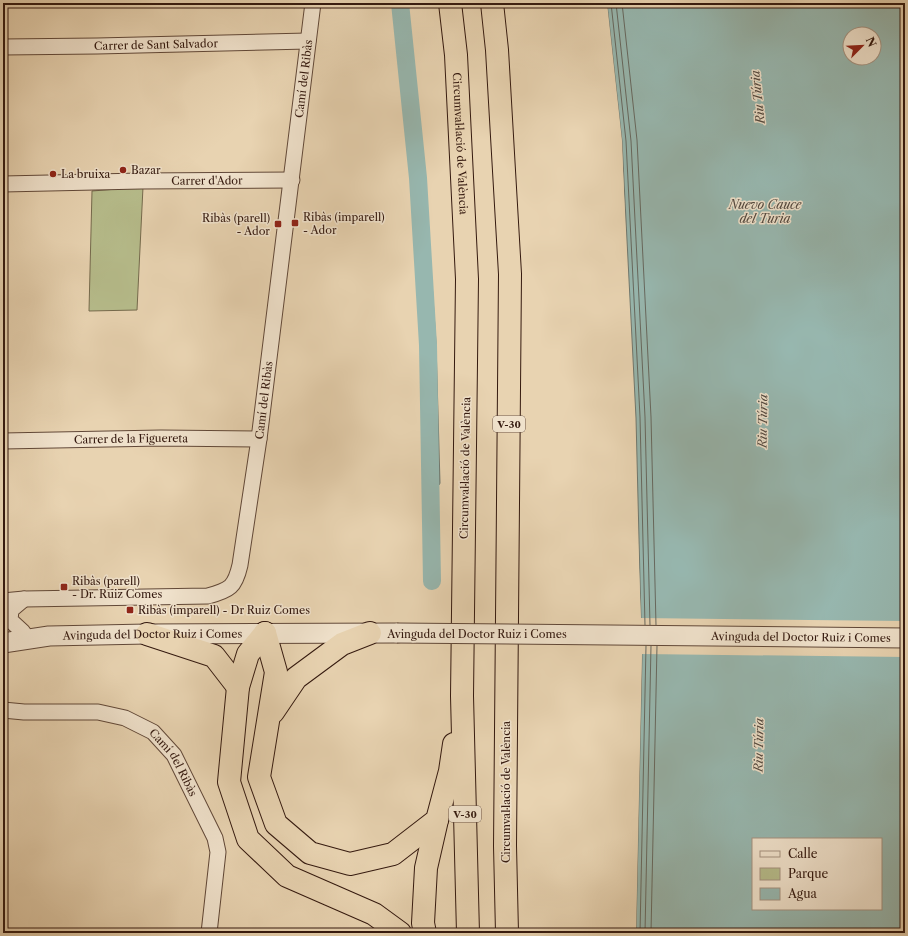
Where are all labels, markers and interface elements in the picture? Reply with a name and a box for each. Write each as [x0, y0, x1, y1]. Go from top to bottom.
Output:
north arrow [842, 26, 882, 66]
text: N [863, 35, 880, 50]
street label: Carrer de Sant Salvador [94, 36, 218, 53]
street label: Camí del Ribàs [292, 39, 315, 119]
water label: Riu Túria [747, 70, 768, 126]
street label: Circumval·lació de València [450, 72, 471, 215]
place label: Bazar [131, 163, 161, 177]
marker: Bazar [118, 165, 128, 175]
place label: La bruixa [61, 167, 111, 181]
marker: La bruixa [48, 169, 58, 179]
street label: Carrer d'Ador [171, 173, 243, 188]
water label: Nuevo Cauce del Turia [728, 197, 803, 226]
place label: Ribàs (imparell) - Ador [303, 210, 385, 237]
place label: Ribàs (parell) - Ador [202, 211, 270, 238]
marker: Ribàs (imparell) - Ador [290, 218, 300, 228]
marker: Ribàs (parell) - Ador [273, 219, 283, 229]
street label: Camí del Ribàs [252, 360, 276, 440]
water label: Riu Túria [755, 394, 770, 449]
street label: Circumval·lació de València [457, 397, 473, 539]
road number: V-30 [493, 416, 525, 432]
street label: Carrer de la Figuereta [74, 431, 188, 447]
place label: Ribàs (parell) - Dr. Ruiz Comes [72, 574, 162, 601]
marker: Ribàs (parell) - Dr. Ruiz Comes [59, 582, 69, 592]
place label: Ribàs (imparell) - Dr Ruiz Comes [138, 603, 310, 617]
marker: Ribàs (imparell) - Dr Ruiz Comes [125, 605, 135, 615]
street label: Avinguda del Doctor Ruiz i Comes [61, 627, 243, 643]
street label: Avinguda del Doctor Ruiz i Comes [386, 627, 567, 641]
street label: Avinguda del Doctor Ruiz i Comes [710, 629, 891, 645]
water label: Riu Túria [751, 718, 766, 773]
street label: Circumval·lació de València [499, 721, 513, 863]
street label: Camí del Ribàs [146, 726, 200, 799]
road number: V-30 [449, 806, 481, 822]
legend [752, 838, 882, 910]
text: Calle [788, 846, 818, 861]
text: Parque [788, 866, 829, 881]
text: Agua [787, 886, 818, 901]

